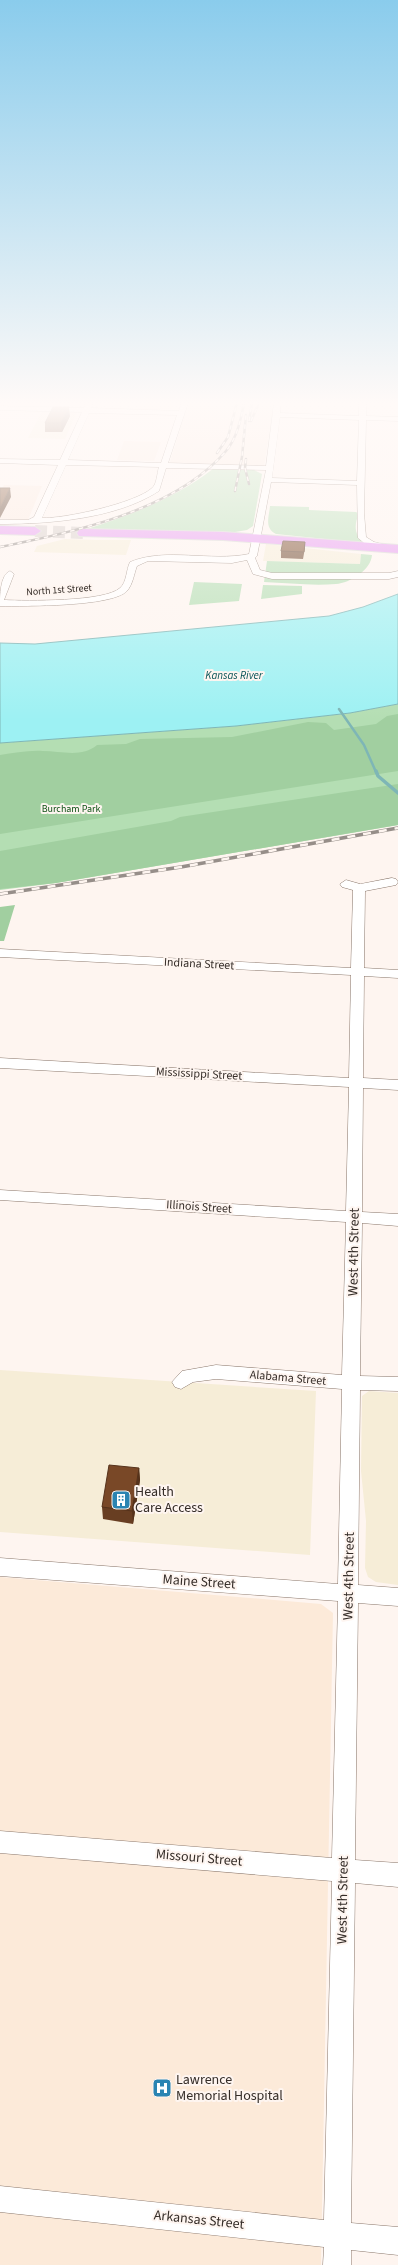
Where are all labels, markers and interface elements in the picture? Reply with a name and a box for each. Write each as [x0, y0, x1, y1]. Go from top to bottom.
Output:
street label: North 1st Street [26, 581, 93, 599]
water label: Kansas River [205, 668, 264, 683]
park label: Burcham Park [42, 802, 100, 816]
street label: Indiana Street [163, 954, 235, 974]
street label: Mississippi Street [155, 1063, 243, 1085]
street label: Illinois Street [166, 1196, 232, 1218]
street label: West 4th Street [343, 1207, 365, 1296]
street label: Alabama Street [249, 1366, 327, 1390]
place label: Health Care Access [135, 1482, 203, 1518]
building icon: Health Care Access [110, 1489, 132, 1511]
street label: West 4th Street [338, 1531, 360, 1620]
street label: Maine Street [162, 1569, 236, 1595]
street label: Missouri Street [155, 1844, 243, 1872]
street label: West 4th Street [332, 1855, 354, 1944]
place label: Lawrence Memorial Hospital [176, 2070, 283, 2106]
hospital icon: Lawrence Memorial Hospital [151, 2077, 173, 2099]
street label: Arkansas Street [153, 2205, 245, 2235]

